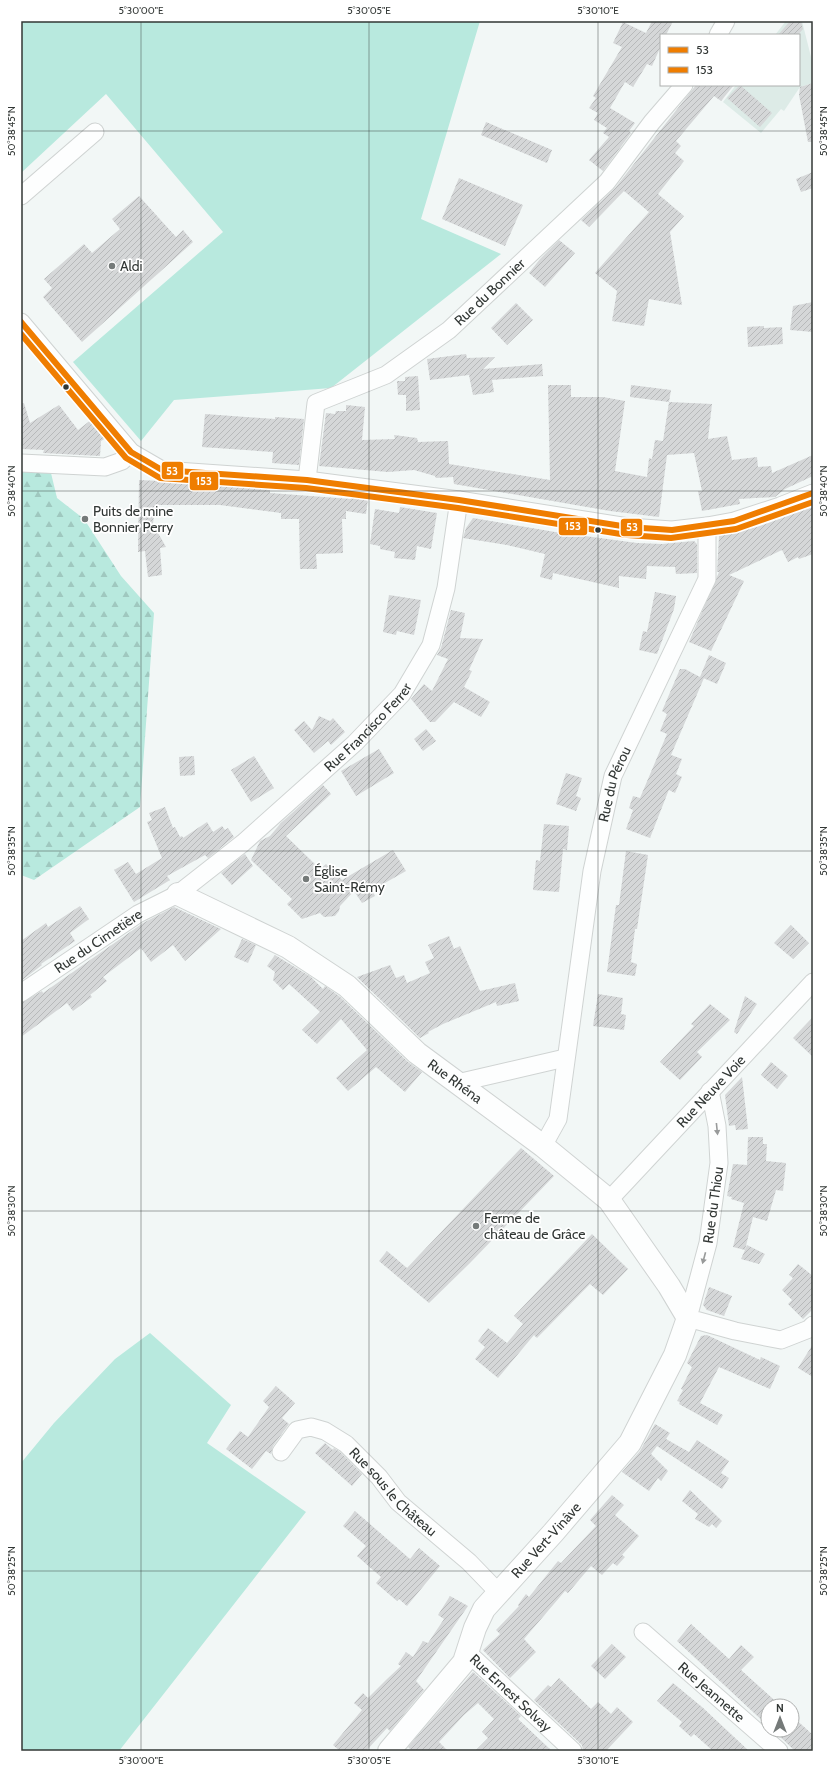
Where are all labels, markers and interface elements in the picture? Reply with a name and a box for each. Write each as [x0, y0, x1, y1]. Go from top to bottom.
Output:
text: 5°30'00"E [118, 4, 164, 17]
text: 5°30'05"E [347, 4, 391, 17]
text: 5°30'10"E [577, 4, 619, 17]
legend [660, 34, 800, 86]
text: 53 [696, 42, 709, 57]
text: 153 [696, 62, 713, 77]
text: 50°38'45"N [5, 106, 18, 156]
text: 50°38'45"N [817, 106, 830, 156]
street label: Rue du Bonnier [450, 254, 529, 329]
place label: Aldi [120, 257, 143, 275]
marker: Aldi [107, 261, 117, 271]
unlabelled marker [61, 382, 71, 392]
line badge: 53 [161, 461, 184, 480]
text: 53 [166, 464, 178, 478]
text: 50°38'40"N [5, 465, 18, 517]
text: 50°38'40"N [817, 465, 830, 517]
line badge: 153 [189, 471, 219, 491]
text: 153 [196, 474, 212, 488]
place label: Puits de mine Bonnier Perry [93, 502, 173, 536]
marker: Puits de mine Bonnier Perry [80, 514, 90, 524]
line badge: 153 [558, 517, 588, 536]
line badge: 53 [620, 518, 643, 537]
text: 153 [565, 519, 581, 533]
text: 53 [626, 520, 638, 534]
unlabelled marker [593, 525, 603, 535]
street label: Rue Francisco Ferrer [320, 679, 416, 775]
street label: Rue du Pérou [594, 743, 635, 824]
text: 50°38'35"N [5, 826, 18, 876]
text: 50°38'35"N [817, 826, 830, 876]
place label: Église Saint-Rémy [314, 862, 385, 896]
marker: Église Saint-Rémy [301, 874, 311, 884]
street label: Rue du Cimetière [51, 905, 145, 977]
street label: Rue Neuve Voie [673, 1051, 749, 1131]
street label: Rue Rhéna [424, 1055, 486, 1107]
one-way arrow [713, 1123, 720, 1135]
street label: Rue du Thiou [699, 1166, 727, 1244]
text: 50°38'30"N [5, 1185, 18, 1237]
text: 50°38'30"N [817, 1185, 830, 1237]
place label: Ferme de château de Grâce [484, 1209, 585, 1243]
marker: Ferme de château de Grâce [471, 1221, 481, 1231]
one-way arrow [701, 1252, 707, 1264]
street label: Rue sous le Château [345, 1443, 441, 1540]
street label: Rue Vert-Vinâve [507, 1498, 585, 1582]
text: 50°38'25"N [5, 1546, 18, 1596]
text: 50°38'25"N [817, 1546, 830, 1596]
street label: Rue Ernest Solvay [466, 1650, 556, 1736]
street label: Rue Jeannette [674, 1658, 749, 1726]
north arrow [760, 1698, 800, 1738]
text: N [776, 1701, 784, 1715]
text: 5°30'00"E [118, 1754, 164, 1767]
text: 5°30'05"E [347, 1754, 391, 1767]
text: 5°30'10"E [577, 1754, 619, 1767]

